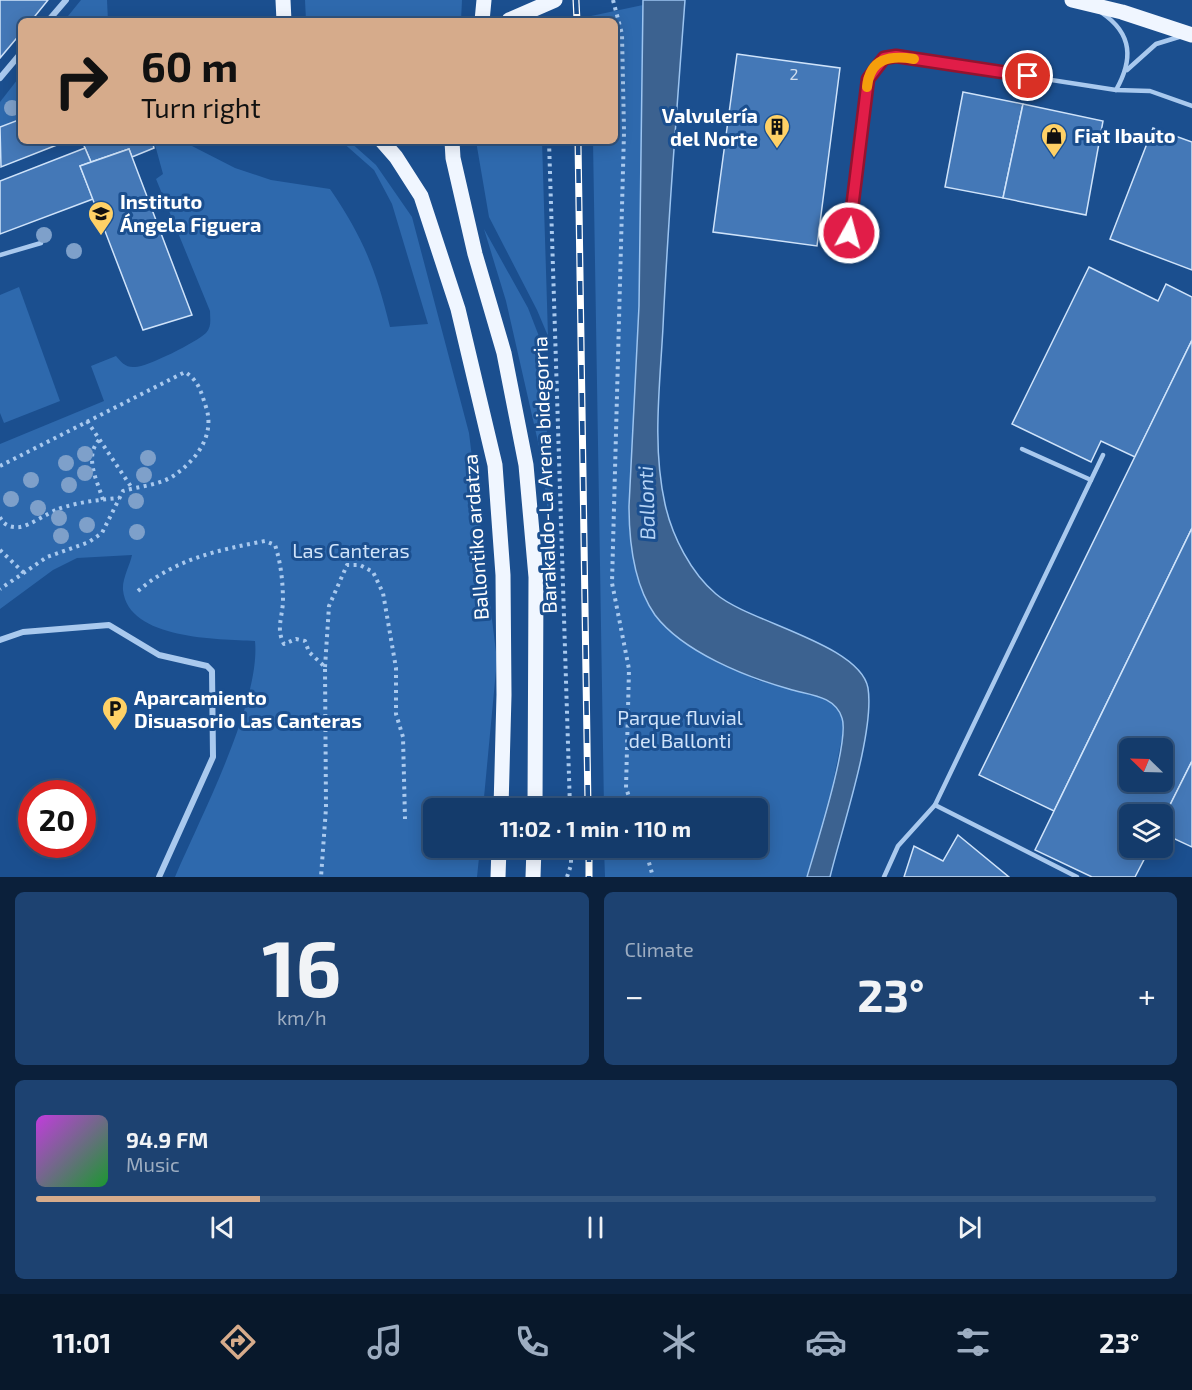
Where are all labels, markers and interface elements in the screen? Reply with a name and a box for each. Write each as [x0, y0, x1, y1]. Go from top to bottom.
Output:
text: 60 m [141, 40, 238, 90]
icon: right [42, 42, 120, 120]
pin [1002, 50, 1053, 101]
icon: arrive [1011, 59, 1044, 92]
house number: 2 [790, 64, 799, 83]
text: Turn right [141, 91, 261, 123]
place label: Valvulería del Norte [662, 103, 758, 150]
building icon: Valvulería del Norte [762, 112, 792, 150]
shop icon: Fiat Ibauto [1039, 121, 1069, 159]
place label: Fiat Ibauto [1074, 123, 1176, 147]
place label: Instituto Ángela Figuera [120, 189, 261, 236]
school or university icon: Instituto Ángela Figuera [86, 199, 116, 237]
position arrow [817, 201, 881, 265]
street label: Barakaldo-La Arena bidegorria [527, 336, 561, 614]
street label: Ballontiko ardatza [457, 453, 493, 621]
water label: Ballonti [632, 465, 659, 541]
park label: Las Canteras [292, 538, 410, 562]
place label: Aparcamiento Disuasorio Las Canteras [134, 685, 362, 732]
parking icon: Aparcamiento Disuasorio Las Canteras [100, 694, 130, 732]
park label: Parque fluvial del Ballonti [617, 705, 743, 752]
north arrow [1119, 738, 1173, 792]
map controls [1119, 738, 1173, 858]
speed limit sign: 20 [18, 780, 96, 858]
button: layers [1119, 804, 1173, 858]
text: 11:02 · 1 min · 110 m [500, 815, 691, 841]
text: 16 [262, 919, 342, 1013]
text: Climate [625, 937, 694, 961]
text: 23° [857, 967, 924, 1021]
text: − [625, 975, 644, 1015]
text: + [1138, 975, 1156, 1015]
text: km/h [277, 1005, 327, 1029]
text: 94.9 FM [126, 1126, 208, 1152]
text: Music [126, 1152, 180, 1176]
icon: previous [206, 1211, 239, 1244]
icon: pause [579, 1211, 612, 1244]
icon: next [953, 1211, 986, 1244]
icon: directions [217, 1321, 259, 1363]
icon: music [364, 1321, 406, 1363]
icon: phone [511, 1321, 553, 1363]
icon: climate [658, 1321, 700, 1363]
icon: car [805, 1321, 847, 1363]
icon: filters [952, 1321, 994, 1363]
text: 11:01 [53, 1326, 112, 1358]
text: 23° [1099, 1326, 1139, 1358]

